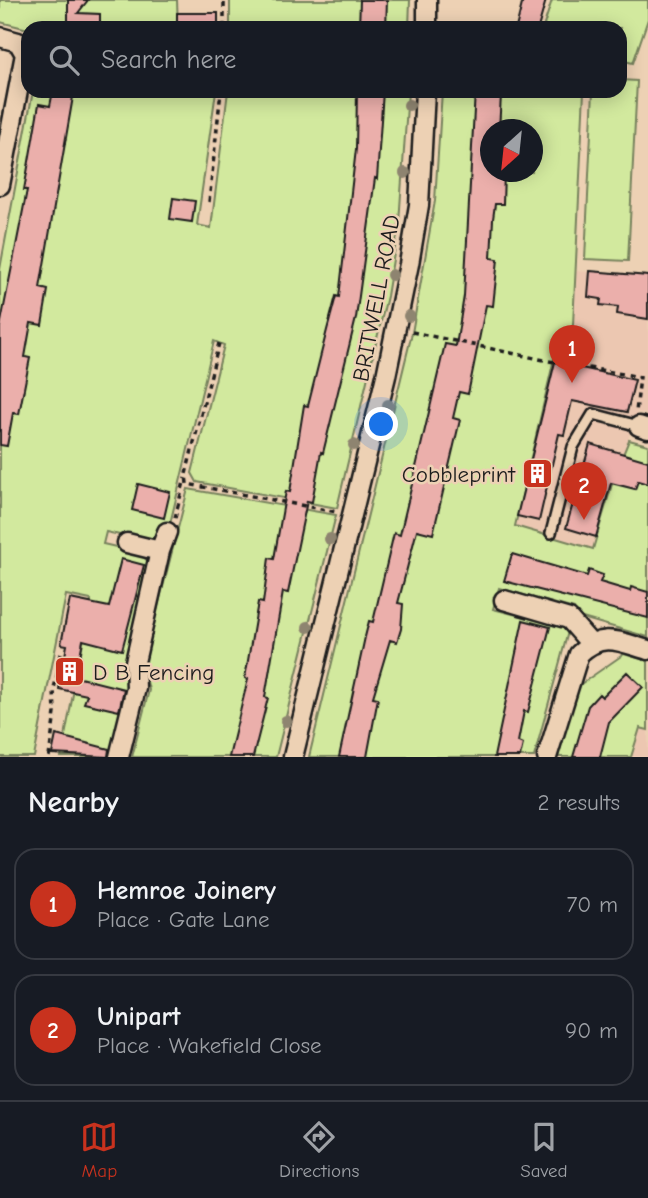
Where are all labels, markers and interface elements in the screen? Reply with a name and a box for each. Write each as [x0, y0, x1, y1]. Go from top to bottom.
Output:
search box [21, 21, 627, 98]
icon: search [45, 41, 83, 79]
text: Search here [101, 45, 236, 75]
north arrow [480, 119, 543, 182]
street label: BRITWELL ROAD [347, 212, 406, 384]
pin: 1 [549, 325, 595, 383]
your location [364, 407, 398, 441]
building icon: Cobbleprint [521, 457, 555, 491]
place label: Cobbleprint [402, 461, 516, 488]
pin: 2 [561, 462, 607, 520]
building icon: D B Fencing [53, 655, 87, 689]
place label: D B Fencing [93, 659, 215, 686]
text: Nearby [28, 785, 119, 820]
text: 2 results [538, 789, 620, 816]
text: Hemroe Joinery [97, 876, 276, 906]
text: 1 [48, 891, 58, 918]
text: 70 m [566, 891, 618, 918]
text: Place · Gate Lane [97, 906, 269, 933]
text: Unipart [97, 1002, 181, 1032]
text: 2 [47, 1017, 59, 1044]
text: 90 m [565, 1017, 618, 1044]
text: Place · Wakefield Close [97, 1032, 321, 1059]
tab: Map [80, 1118, 118, 1182]
tab: Directions [279, 1118, 359, 1182]
tab: Saved [520, 1118, 568, 1182]

